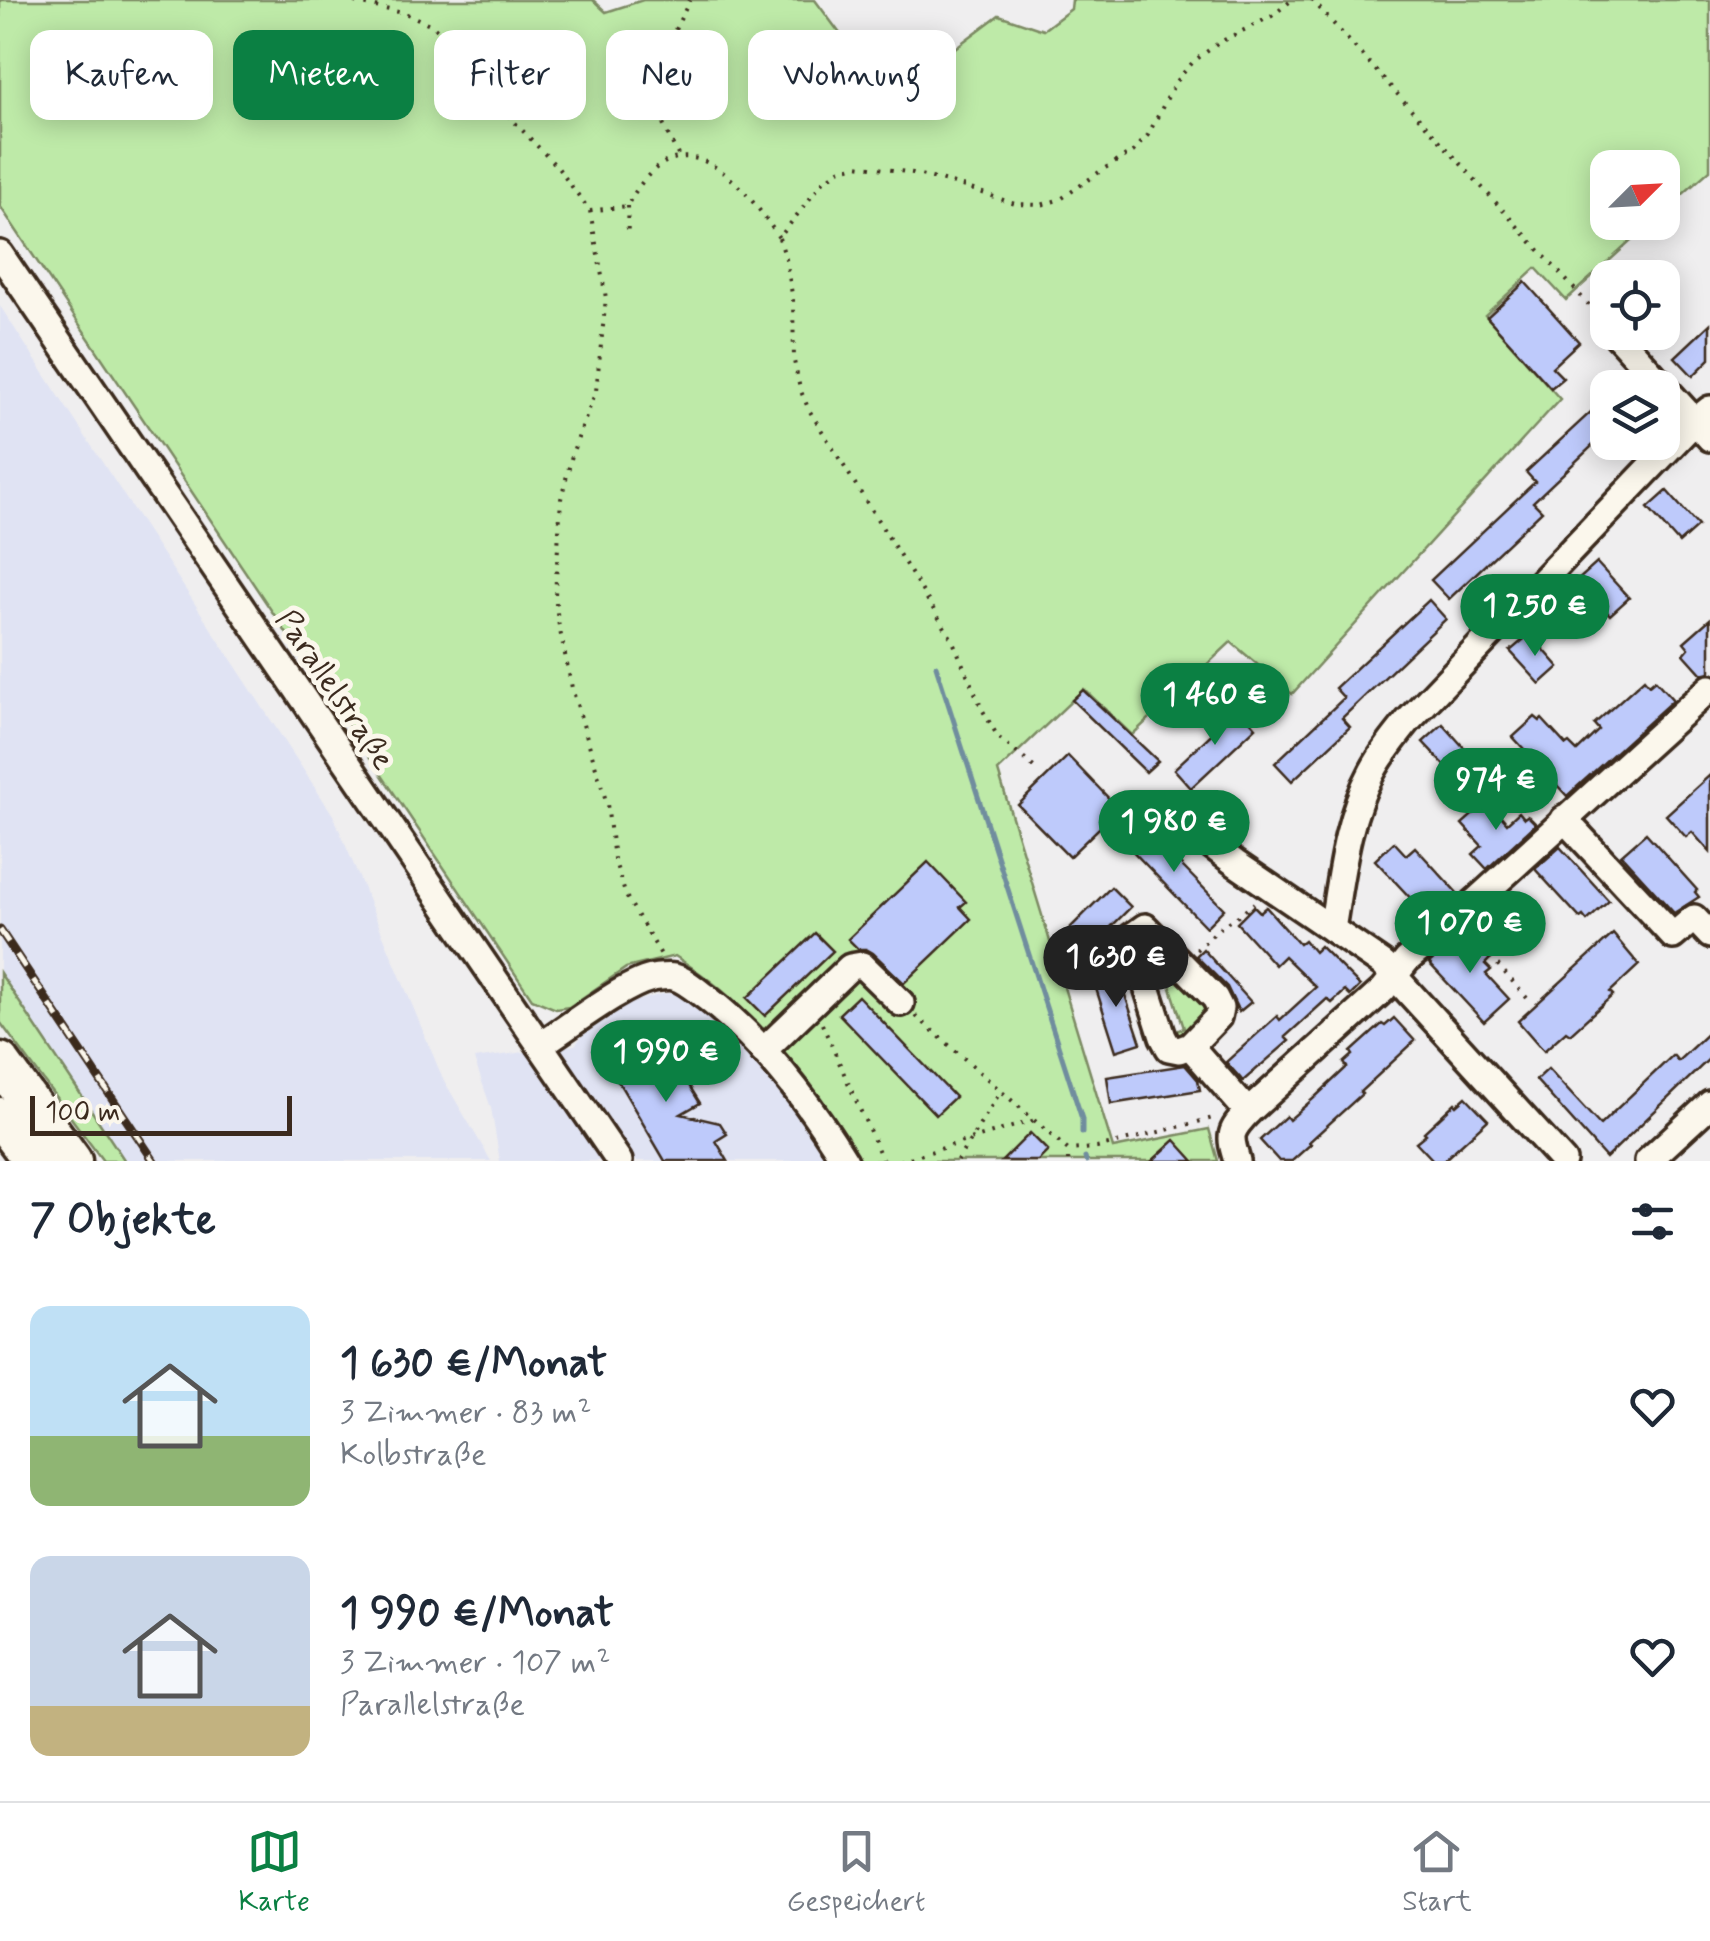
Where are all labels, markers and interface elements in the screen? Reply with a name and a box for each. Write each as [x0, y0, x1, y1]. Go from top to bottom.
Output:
chip: Kaufen [30, 30, 213, 120]
chip: Mieten [233, 30, 414, 120]
chip: Filter [434, 30, 586, 120]
chip: Neu [606, 30, 728, 120]
chip: Wohnung [748, 30, 956, 120]
north arrow [1590, 150, 1680, 240]
map controls [1590, 150, 1680, 460]
button: locate [1590, 260, 1680, 350]
button: layers [1590, 370, 1680, 460]
pin: 1 250 € [1443, 574, 1627, 659]
text: 1 250 € [1482, 585, 1588, 627]
street label: Parallelstraße [265, 602, 403, 779]
pin: 1 460 € [1123, 663, 1307, 748]
text: 1 460 € [1163, 674, 1268, 716]
pin: 974 € [1426, 748, 1566, 833]
text: 974 € [1456, 759, 1536, 801]
pin: 1 980 € [1082, 790, 1266, 875]
text: 1 980 € [1121, 801, 1227, 843]
pin: 1 070 € [1378, 891, 1562, 976]
text: 1 070 € [1417, 902, 1523, 944]
pin: 1 630 € [1024, 925, 1208, 1010]
text: 1 630 € [1065, 936, 1167, 978]
pin: 1 990 € [574, 1020, 758, 1105]
text: 1 990 € [613, 1031, 719, 1073]
scale bar [30, 1091, 292, 1136]
text: 100 m [45, 1095, 120, 1132]
text: 7 Objekte [30, 1194, 216, 1249]
icon: filters [1625, 1194, 1680, 1249]
text: 1 630 €/Monat [340, 1337, 607, 1392]
icon: home [110, 1346, 230, 1466]
icon: heart [1625, 1379, 1680, 1434]
text: 3 Zimmer · 83 m² [340, 1392, 591, 1434]
text: Kolbstraße [340, 1434, 487, 1476]
text: 1 990 €/Monat [340, 1587, 614, 1642]
icon: home [110, 1596, 230, 1716]
icon: heart [1625, 1629, 1680, 1684]
text: 3 Zimmer · 107 m² [340, 1642, 610, 1684]
text: Parallelstraße [340, 1684, 525, 1726]
tab: Karte [238, 1824, 310, 1921]
tab: Gespeichert [787, 1824, 925, 1921]
tab: Start [1402, 1824, 1472, 1921]

